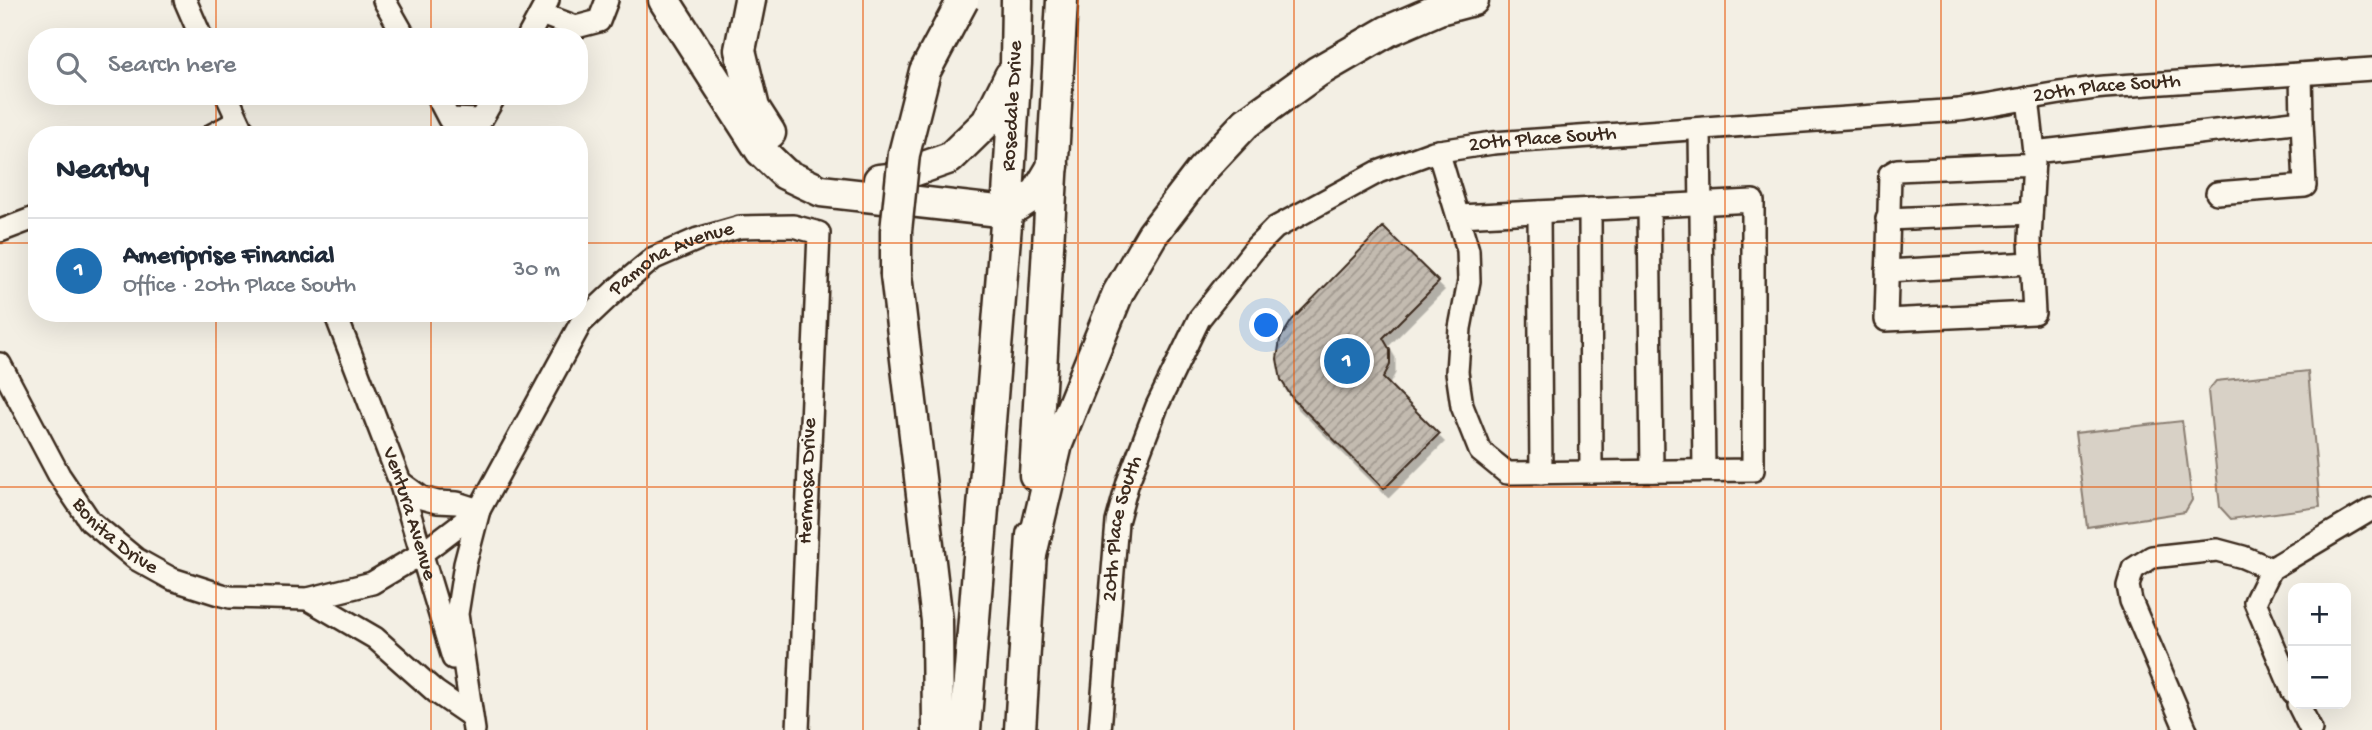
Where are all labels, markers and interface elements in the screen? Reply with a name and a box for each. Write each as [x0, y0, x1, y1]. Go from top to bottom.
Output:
search box [28, 28, 588, 105]
street label: Rosedale Drive [997, 39, 1029, 172]
icon: search [52, 48, 90, 86]
text: Search here [108, 51, 236, 82]
street label: 20th Place South [2031, 69, 2182, 110]
street label: 20th Place South [1467, 122, 1617, 159]
text: Nearby [56, 154, 149, 189]
street label: Pamona Avenue [604, 216, 738, 303]
text: Ameriprise Financial [123, 242, 335, 273]
text: 1 [74, 257, 84, 284]
text: 30 m [513, 257, 560, 284]
text: Office · 20th Place South [123, 273, 356, 300]
your location [1249, 308, 1283, 342]
pin: 1 [1324, 335, 1370, 387]
street label: Hermosa Drive [794, 416, 824, 545]
street label: Ventura Avenue [375, 443, 442, 584]
street label: 20th Place South [1098, 452, 1149, 603]
street label: Bonita Drive [65, 493, 163, 582]
map controls [2288, 583, 2351, 709]
button: + [2288, 583, 2351, 646]
button: − [2288, 646, 2351, 709]

